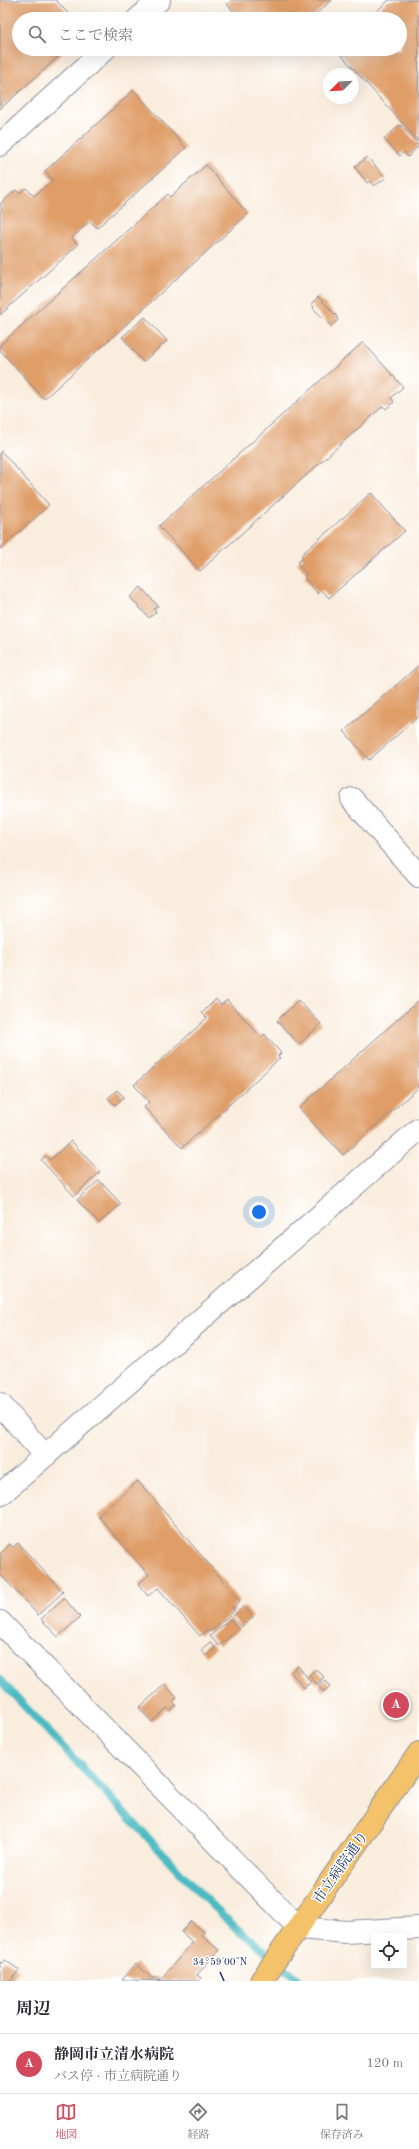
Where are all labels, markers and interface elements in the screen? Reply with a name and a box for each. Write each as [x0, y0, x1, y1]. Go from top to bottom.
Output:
search box [12, 12, 407, 56]
icon: search [26, 23, 48, 45]
text: ここで検索 [58, 29, 133, 44]
north arrow [323, 68, 359, 104]
your location [249, 1202, 269, 1222]
pin: A [383, 1690, 409, 1720]
street label: 市立病院通り [310, 1829, 371, 1906]
map controls [371, 1933, 407, 1969]
button: locate [371, 1933, 407, 1969]
text: 34°59'00"N [193, 1957, 248, 1967]
text: 周辺 [16, 2001, 50, 2018]
text: 静岡市立清水病院 [54, 2048, 174, 2063]
text: A [24, 2057, 34, 2070]
text: 120 m [366, 2057, 403, 2070]
text: バス停 · 市立病院通り [54, 2070, 182, 2083]
tab: 地図 [55, 2101, 77, 2143]
tab: 経路 [187, 2101, 209, 2143]
tab: 保存済み [320, 2101, 364, 2143]

